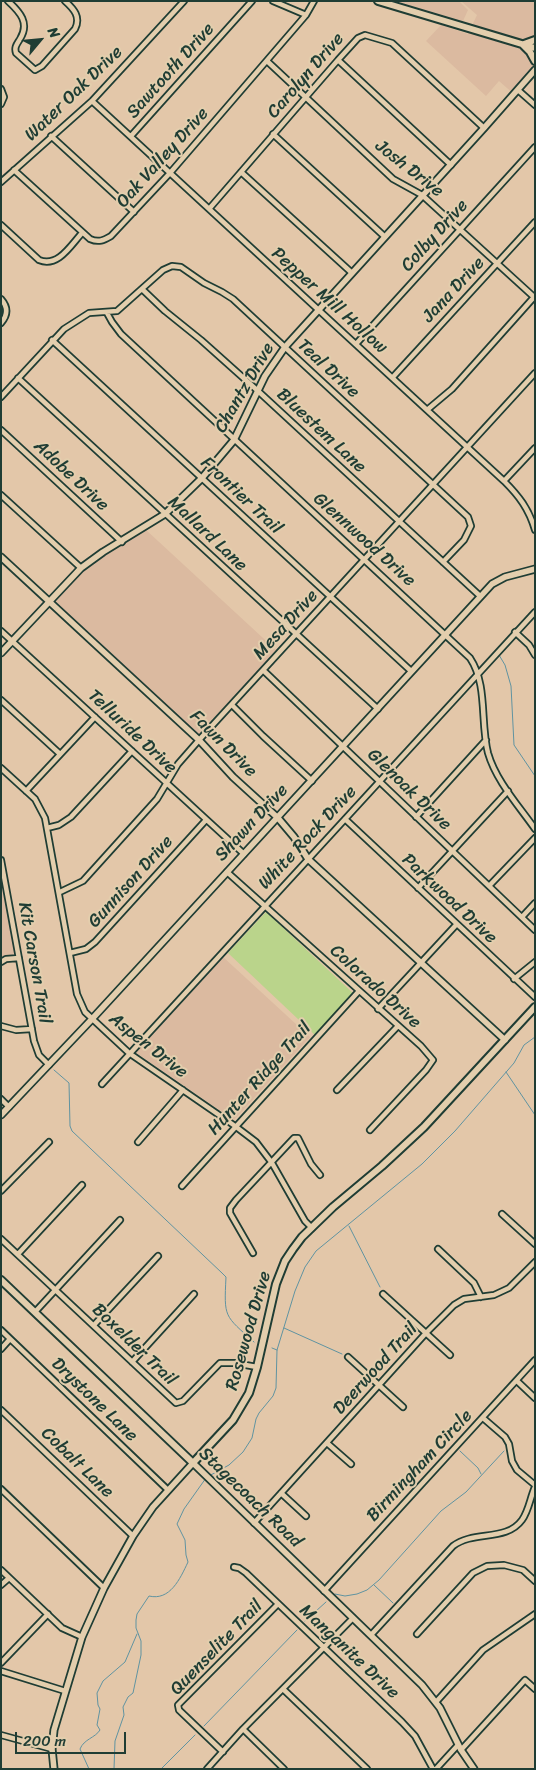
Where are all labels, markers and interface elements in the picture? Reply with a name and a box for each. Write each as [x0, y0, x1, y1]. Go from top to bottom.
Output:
north arrow [15, 15, 65, 65]
street label: Sawtooth Drive [123, 19, 219, 123]
text: N [40, 23, 67, 43]
street label: Carolyn Drive [263, 29, 349, 123]
street label: Water Oak Drive [21, 42, 127, 146]
street label: Oak Valley Drive [112, 103, 214, 213]
street label: Josh Drive [371, 136, 447, 202]
street label: Colby Drive [397, 195, 473, 277]
street label: Pepper Mill Hollow [266, 243, 392, 359]
street label: Jana Drive [418, 253, 490, 327]
street label: Teal Drive [292, 335, 364, 403]
street label: Chantz Drive [210, 339, 280, 437]
street label: Bluestem Lane [272, 384, 370, 478]
street label: Adobe Drive [29, 436, 113, 516]
street label: Frontier Trail [196, 453, 286, 539]
street label: Glennwood Drive [308, 488, 420, 592]
street label: Mallard Lane [163, 492, 251, 576]
street label: Mesa Drive [249, 586, 323, 664]
street label: Telluride Drive [83, 685, 181, 779]
street label: Fawn Drive [185, 706, 261, 782]
street label: Glenoak Drive [362, 745, 456, 835]
street label: Shawn Drive [211, 780, 293, 866]
street label: White Rock Drive [254, 782, 362, 894]
street label: Gunnison Drive [84, 831, 178, 933]
street label: Parkwood Drive [397, 849, 501, 949]
street label: Kit Carson Trail [13, 901, 55, 1025]
street label: Colorado Drive [325, 940, 425, 1034]
street label: Aspen Drive [104, 1009, 192, 1083]
street label: Hunter Ridge Trail [204, 1018, 316, 1140]
street label: Rosewood Drive [222, 1269, 276, 1393]
street label: Boxelder Trail [87, 1299, 181, 1391]
street label: Deerwood Trail [329, 1319, 423, 1419]
street label: Drystone Lane [46, 1353, 142, 1447]
street label: Birmingham Circle [363, 1406, 477, 1526]
street label: Cobalt Lane [36, 1423, 118, 1503]
street label: Stagecoach Road [194, 1443, 306, 1553]
street label: Quenselite Trail [166, 1596, 268, 1700]
street label: Manganite Drive [295, 1600, 403, 1704]
scale bar [18, 1722, 129, 1754]
text: 200 m [23, 1728, 66, 1754]

